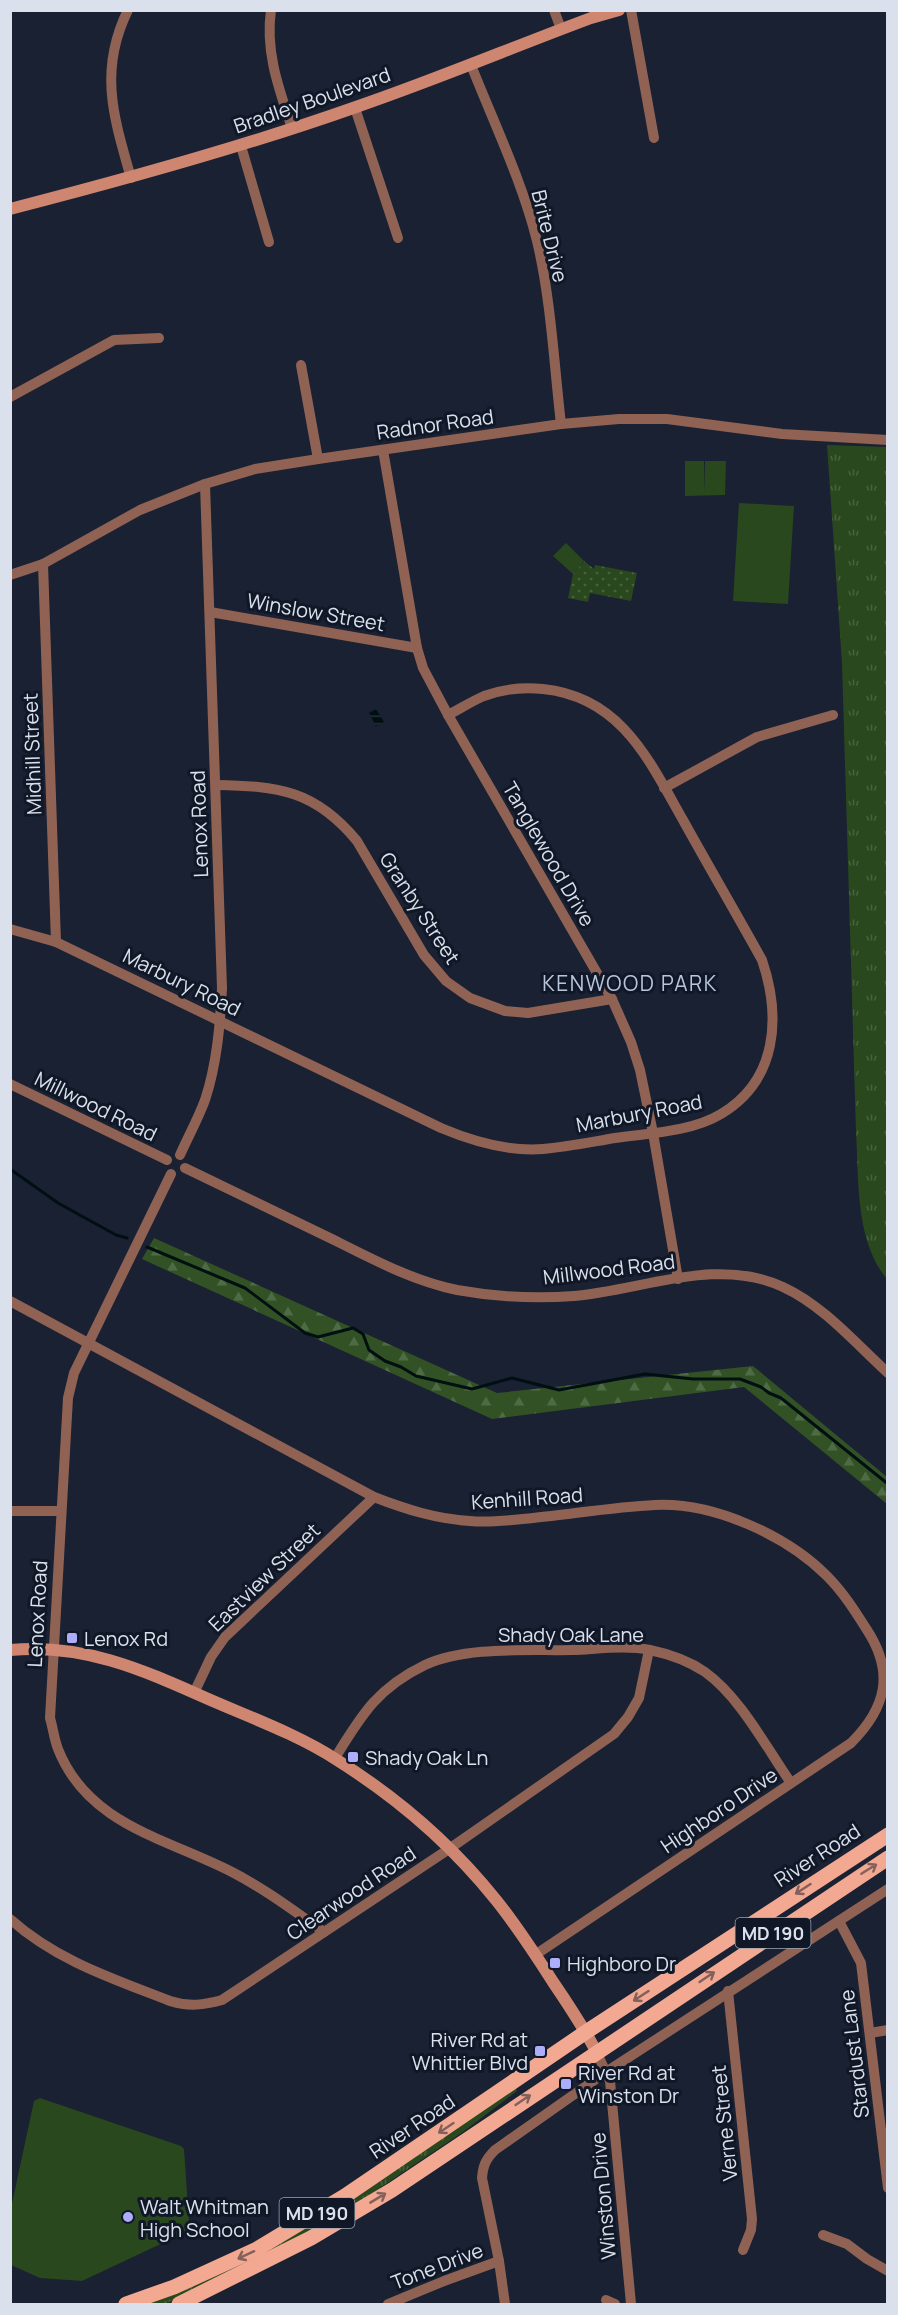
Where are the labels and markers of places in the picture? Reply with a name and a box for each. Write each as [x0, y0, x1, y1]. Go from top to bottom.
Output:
place label: Lenox Rd [84, 1625, 168, 1652]
marker: Lenox Rd [65, 1631, 79, 1645]
place label: Shady Oak Ln [365, 1744, 488, 1771]
marker: Shady Oak Ln [346, 1750, 360, 1764]
place label: Highboro Dr [567, 1950, 676, 1977]
marker: Highboro Dr [548, 1956, 562, 1970]
place label: River Rd at Whittier Blvd [412, 2026, 528, 2076]
marker: River Rd at Whittier Blvd [533, 2044, 547, 2058]
place label: River Rd at Winston Dr [578, 2059, 679, 2109]
marker: River Rd at Winston Dr [559, 2077, 573, 2091]
place label: Walt Whitman High School [140, 2193, 269, 2243]
marker: Walt Whitman High School [121, 2210, 135, 2224]

